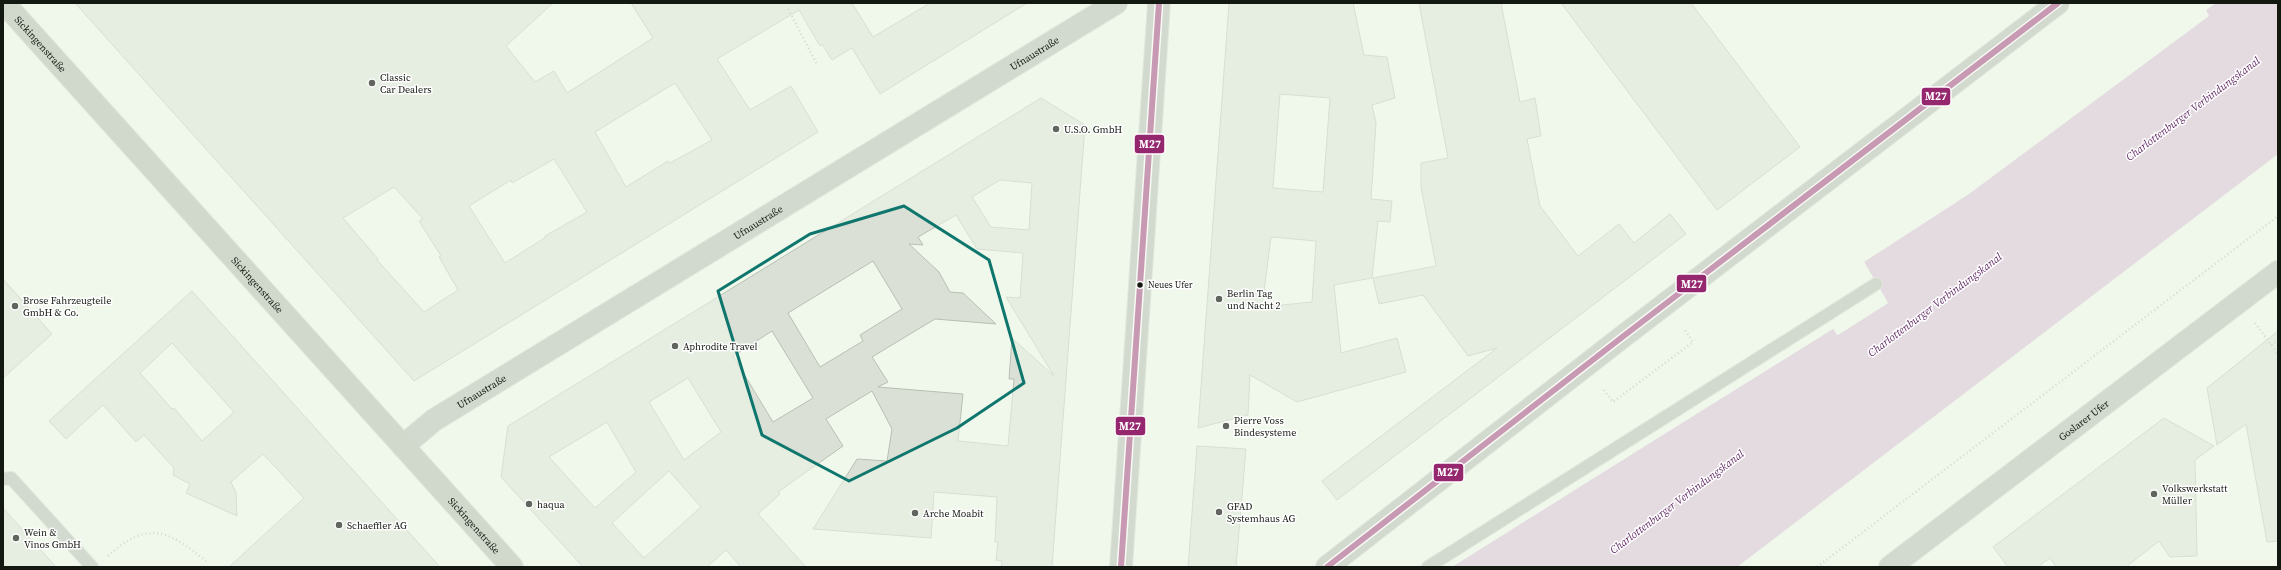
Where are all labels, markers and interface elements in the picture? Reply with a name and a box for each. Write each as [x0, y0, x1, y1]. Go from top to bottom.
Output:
street label: Sickingenstraße [12, 13, 70, 75]
street label: Ufnaustraße [1007, 33, 1061, 73]
water label: Charlottenburger Verbindungskanal [2123, 53, 2264, 164]
place label: Classic Car Dealers [380, 71, 432, 96]
marker: Classic Car Dealers [367, 78, 377, 88]
line badge: M27 [1921, 87, 1951, 106]
text: M27 [1925, 89, 1947, 104]
place label: U.S.O. GmbH [1064, 123, 1122, 136]
marker: U.S.O. GmbH [1051, 124, 1061, 134]
line badge: M27 [1134, 134, 1165, 154]
text: M27 [1139, 137, 1161, 152]
street label: Ufnaustraße [731, 202, 785, 242]
water label: Charlottenburger Verbindungskanal [1865, 249, 2006, 360]
street label: Sickingenstraße [229, 254, 286, 316]
line badge: M27 [1676, 274, 1707, 293]
text: M27 [1681, 277, 1703, 292]
place label: Neues Ufer [1148, 279, 1193, 291]
marker: Neues Ufer [1135, 280, 1145, 290]
place label: Berlin Tag und Nacht 2 [1227, 287, 1281, 312]
place label: Brose Fahrzeugteile GmbH & Co. [23, 294, 111, 319]
marker: Berlin Tag und Nacht 2 [1214, 294, 1224, 304]
marker: Brose Fahrzeugteile GmbH & Co. [10, 301, 20, 311]
place label: Aphrodite Travel [683, 340, 757, 353]
marker: Aphrodite Travel [670, 341, 680, 351]
street label: Ufnaustraße [454, 371, 508, 411]
street label: Goslarer Ufer [2056, 396, 2112, 443]
place label: Pierre Voss Bindesysteme [1234, 414, 1296, 439]
line badge: M27 [1115, 416, 1146, 436]
text: M27 [1119, 419, 1141, 434]
marker: Pierre Voss Bindesysteme [1221, 421, 1231, 431]
water label: Charlottenburger Verbindungskanal [1607, 446, 1748, 557]
line badge: M27 [1433, 463, 1464, 482]
text: M27 [1437, 465, 1459, 480]
place label: Volkswerkstatt Müller [2162, 482, 2228, 507]
marker: Volkswerkstatt Müller [2149, 489, 2159, 499]
street label: Sickingenstraße [446, 494, 503, 556]
place label: haqua [537, 498, 566, 511]
marker: haqua [524, 499, 534, 509]
place label: GFAD Systemhaus AG [1227, 500, 1295, 525]
place label: Arche Moabit [923, 507, 984, 520]
marker: GFAD Systemhaus AG [1214, 507, 1224, 517]
marker: Arche Moabit [910, 508, 920, 518]
place label: Schaeffler AG [347, 519, 407, 532]
marker: Schaeffler AG [334, 520, 344, 530]
place label: Wein & Vinos GmbH [24, 526, 81, 551]
marker: Wein & Vinos GmbH [11, 533, 21, 543]

